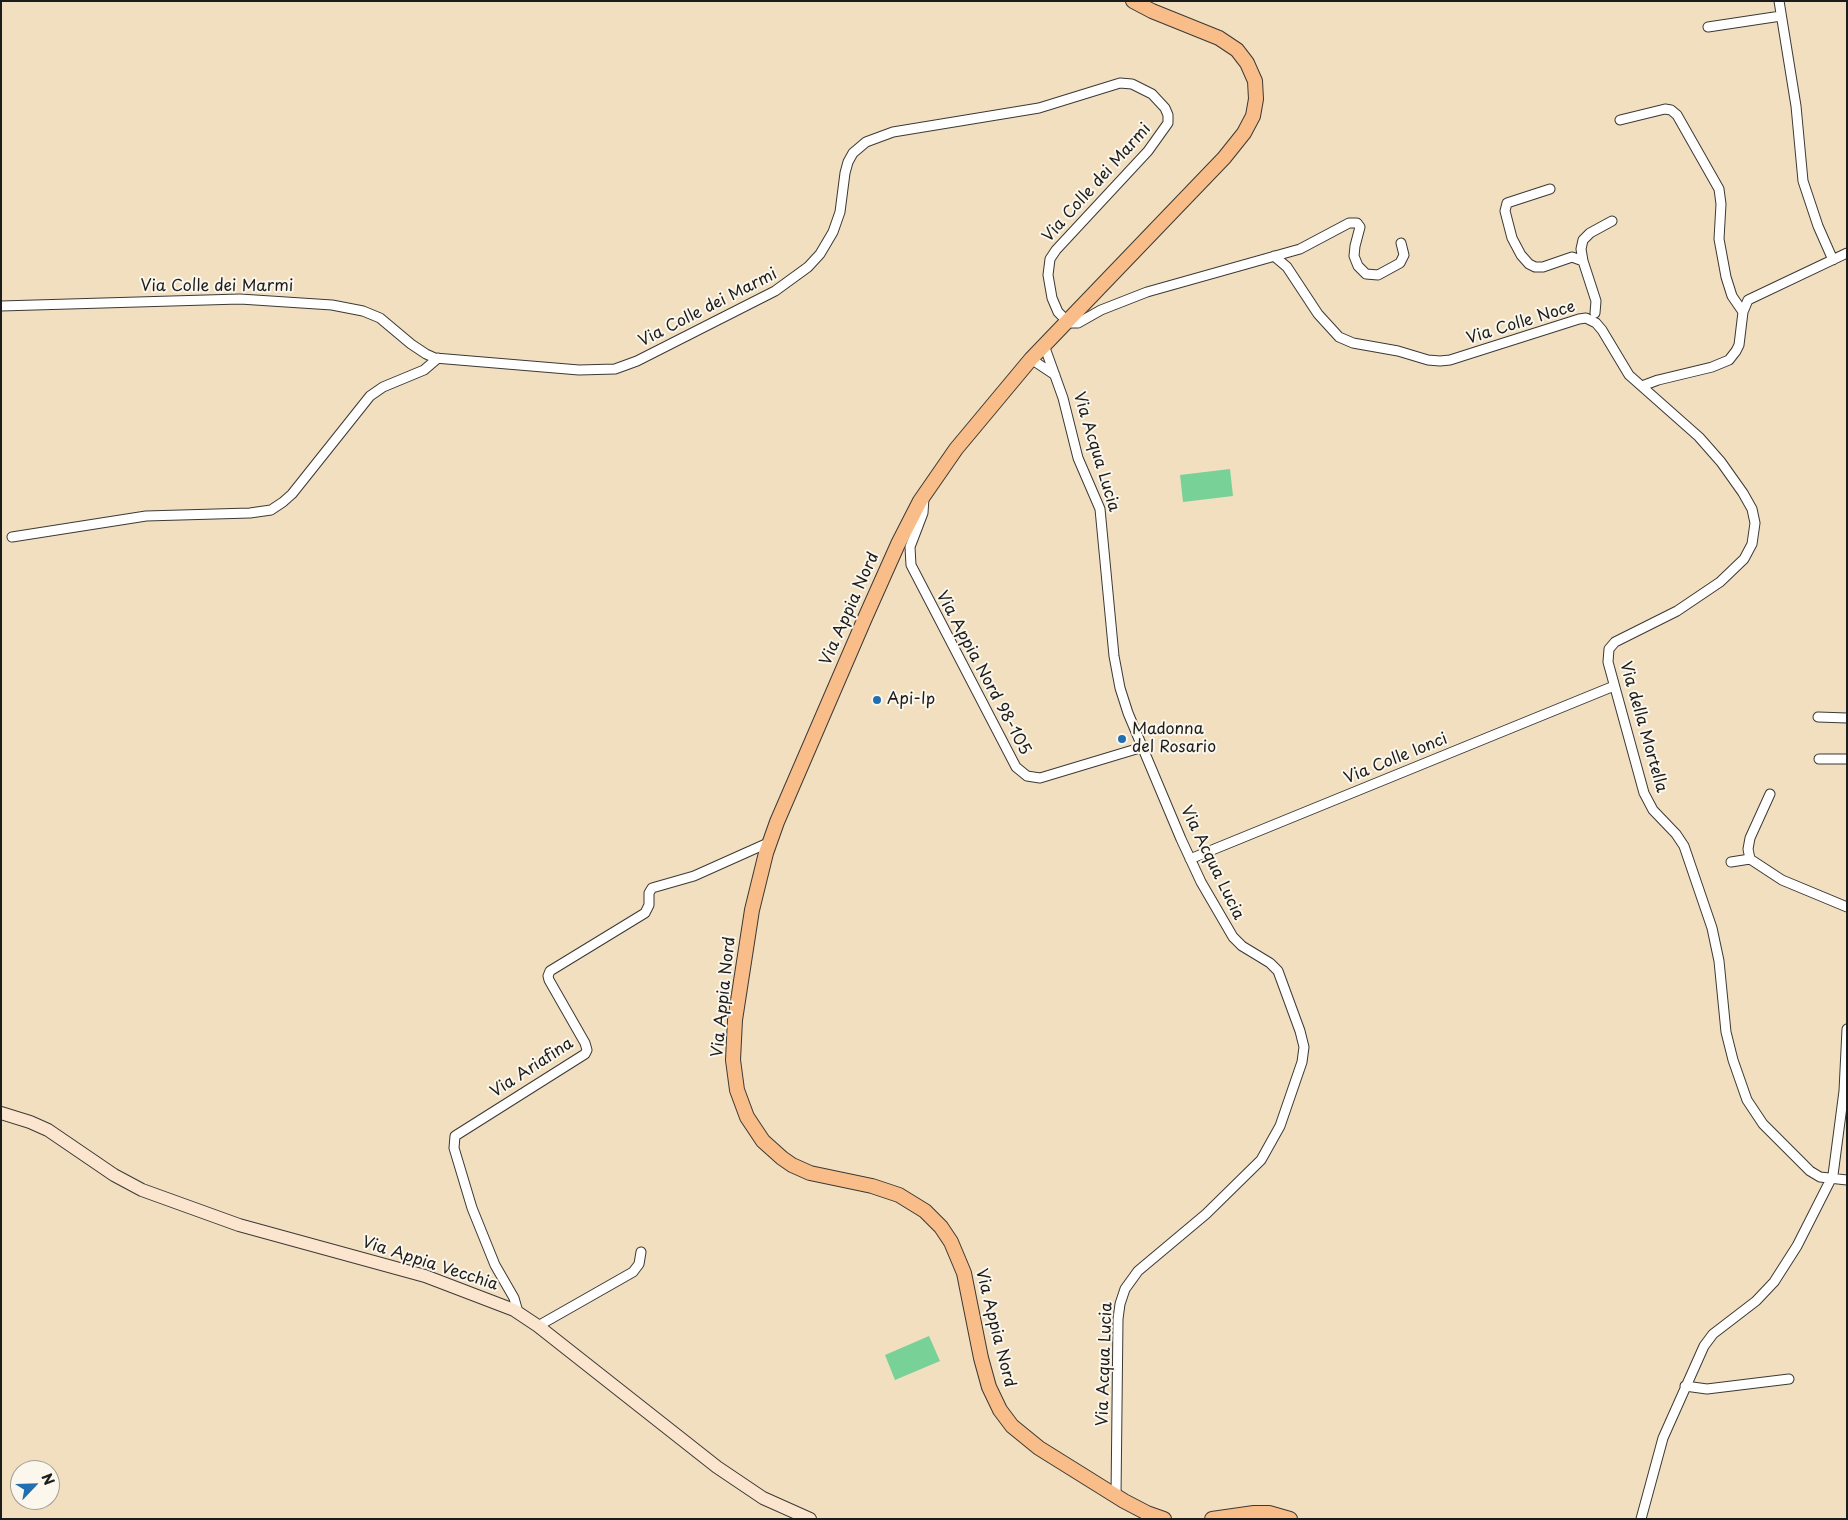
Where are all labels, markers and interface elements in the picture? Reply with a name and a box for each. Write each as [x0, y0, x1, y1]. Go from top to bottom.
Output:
street label: Via Colle dei Marmi [1039, 120, 1155, 246]
street label: Via Colle dei Marmi [636, 265, 780, 351]
street label: Via Colle dei Marmi [141, 277, 293, 297]
street label: Via Colle Noce [1464, 297, 1578, 349]
street label: Via Acqua Lucia [1069, 390, 1123, 514]
street label: Via Appia Nord [817, 550, 883, 668]
street label: Via Appia Nord 98-105 [932, 588, 1034, 758]
street label: Via della Mortella [1615, 659, 1671, 795]
place label: Api-Ip [887, 690, 935, 710]
marker: Api-Ip [871, 694, 883, 706]
place label: Madonna del Rosario [1132, 720, 1216, 758]
street label: Via Colle Ionci [1342, 730, 1450, 788]
marker: Madonna del Rosario [1116, 733, 1128, 745]
street label: Via Acqua Lucia [1176, 803, 1248, 923]
street label: Via Appia Nord [708, 936, 740, 1058]
street label: Via Ariafina [487, 1034, 577, 1102]
street label: Via Appia Vecchia [360, 1233, 500, 1295]
street label: Via Appia Nord [971, 1267, 1019, 1389]
street label: Via Acqua Lucia [1093, 1302, 1117, 1426]
north arrow [10, 1460, 60, 1510]
text: N [36, 1470, 60, 1488]

